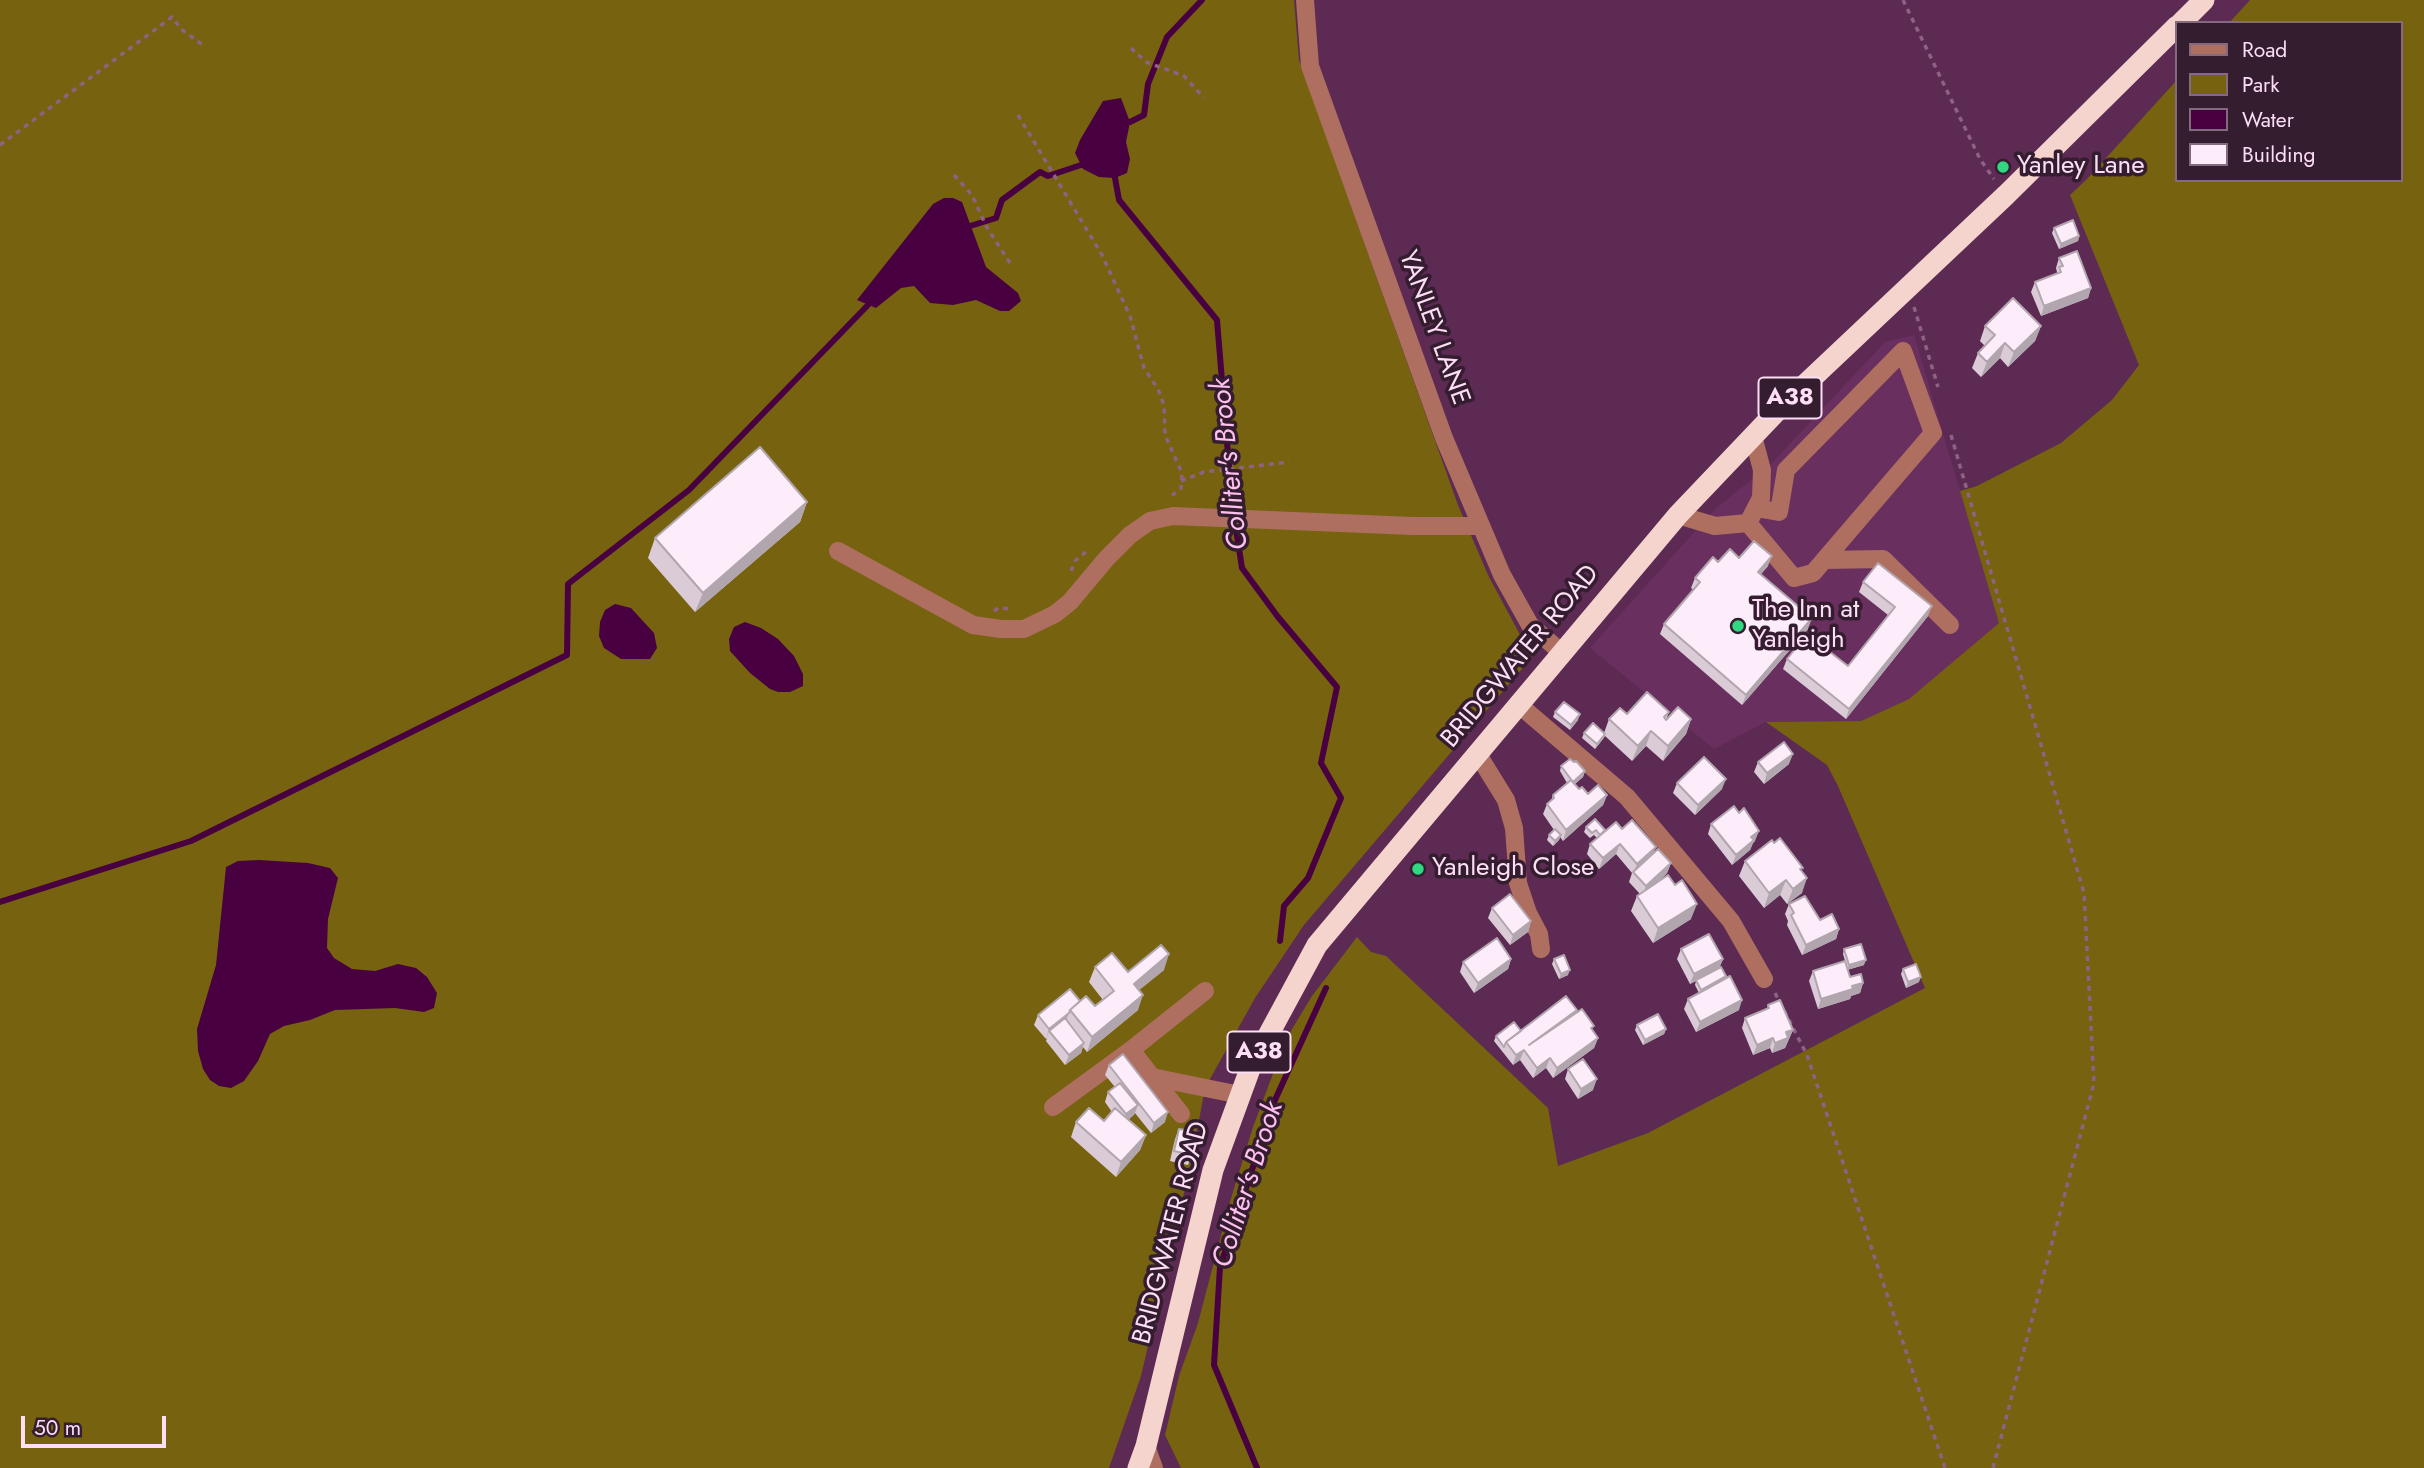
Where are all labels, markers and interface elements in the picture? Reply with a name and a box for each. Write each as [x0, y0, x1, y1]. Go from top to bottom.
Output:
legend [2176, 21, 2403, 182]
text: Road [2242, 35, 2287, 65]
text: Park [2242, 70, 2279, 100]
text: Water [2242, 105, 2294, 135]
text: Building [2242, 140, 2315, 170]
place label: Yanley Lane [2017, 151, 2145, 183]
marker: Yanley Lane [1995, 159, 2011, 175]
street label: YANLEY LANE [1391, 247, 1475, 409]
water label: Colliter's Brook [1205, 376, 1257, 552]
road number: A38 [1758, 377, 1822, 418]
street label: BRIDGWATER ROAD [1435, 559, 1607, 755]
place label: The Inn at Yanleigh [1752, 595, 1859, 656]
marker: The Inn at Yanleigh [1730, 618, 1746, 634]
place label: Yanleigh Close [1432, 853, 1594, 885]
marker: Yanleigh Close [1410, 861, 1426, 877]
road number: A38 [1228, 1032, 1290, 1072]
water label: Colliter's Brook [1206, 1098, 1292, 1272]
street label: BRIDGWATER ROAD [1127, 1118, 1217, 1348]
scale bar [24, 1402, 170, 1446]
text: 50 m [34, 1413, 81, 1443]

